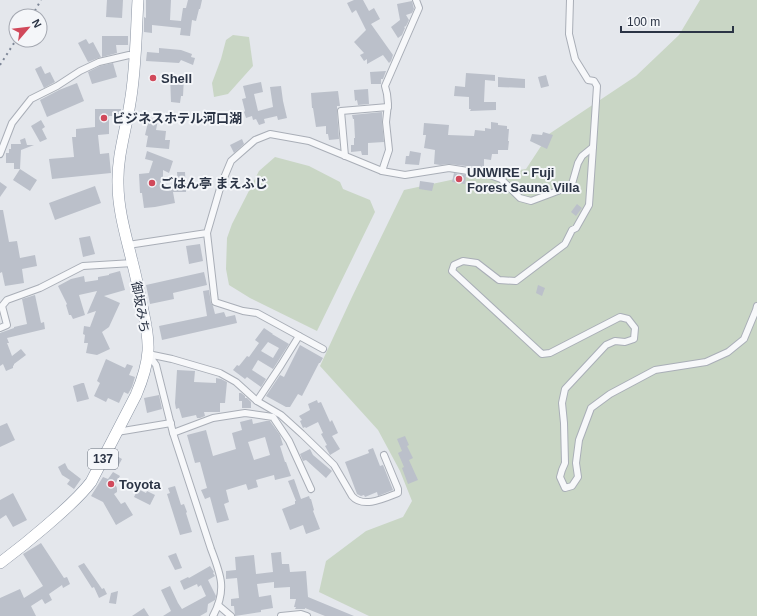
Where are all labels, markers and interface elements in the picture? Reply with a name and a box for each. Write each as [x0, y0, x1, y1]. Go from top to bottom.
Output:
north arrow [8, 8, 48, 48]
scale bar [621, 8, 733, 34]
text: 100 m [627, 15, 660, 29]
text: N [30, 17, 44, 30]
place label: Shell [161, 71, 192, 86]
marker: Shell [148, 73, 158, 83]
place label: ビジネスホテル河口湖 [112, 111, 242, 126]
marker: ビジネスホテル河口湖 [99, 113, 109, 123]
place label: UNWIRE - Fuji Forest Sauna Villa [467, 165, 580, 195]
marker: UNWIRE - Fuji Forest Sauna Villa [454, 174, 464, 184]
place label: ごはん亭 まえふじ [160, 176, 268, 191]
marker: ごはん亭 まえふじ [147, 178, 157, 188]
street label: 御坂みち [129, 280, 152, 334]
road number: 137 [88, 449, 118, 469]
place label: Toyota [119, 477, 161, 492]
marker: Toyota [106, 479, 116, 489]

